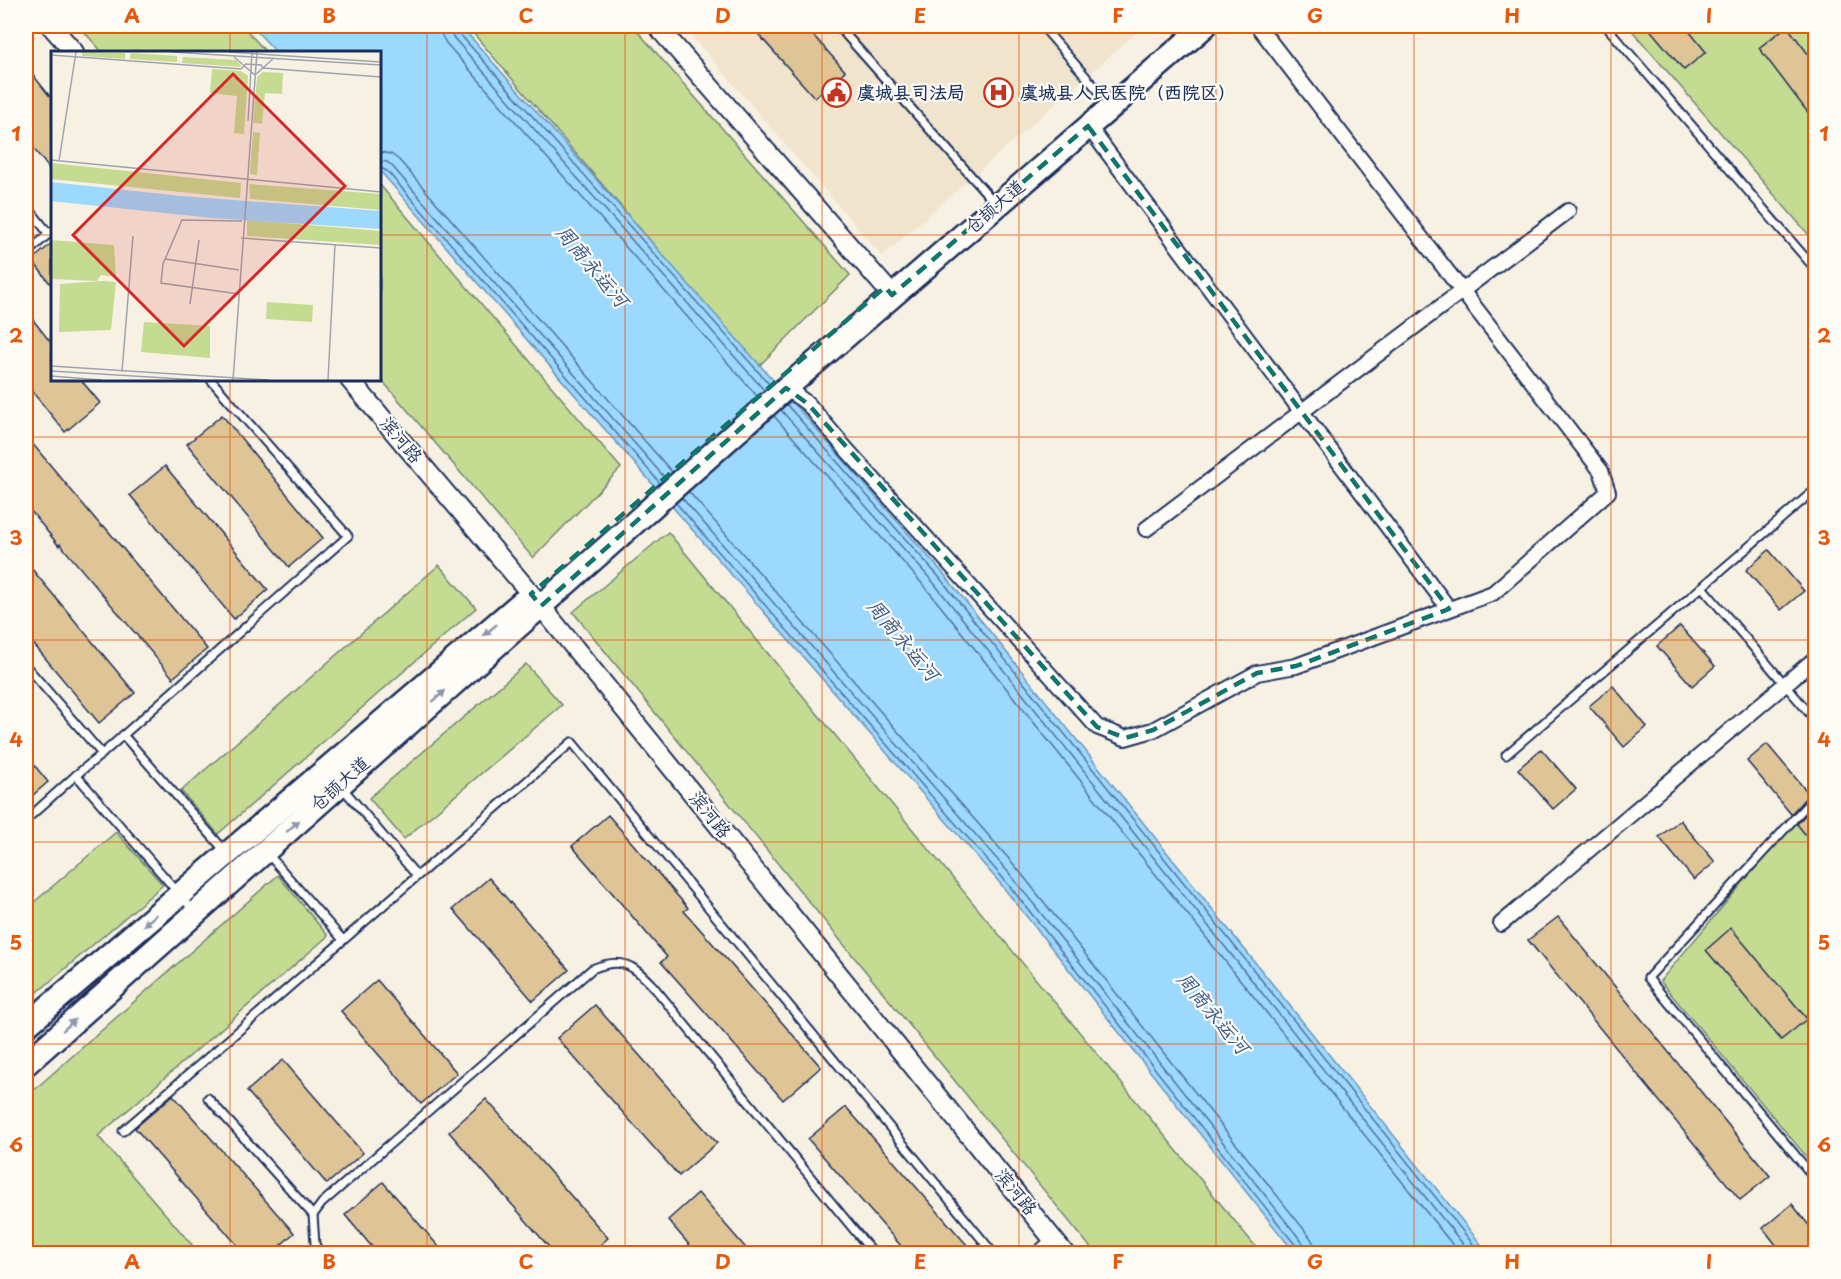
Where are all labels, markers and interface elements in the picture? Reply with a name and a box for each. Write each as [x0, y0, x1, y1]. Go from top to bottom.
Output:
text: A [124, 0, 140, 30]
text: B [322, 0, 336, 30]
text: C [518, 0, 534, 30]
text: D [715, 0, 731, 30]
text: E [914, 0, 926, 30]
text: F [1112, 0, 1124, 30]
text: G [1307, 0, 1323, 30]
text: H [1504, 0, 1520, 30]
text: I [1706, 0, 1712, 30]
inset map [51, 51, 381, 381]
public building icon: 虞城县司法局 [820, 77, 852, 109]
hospital icon: 虞城县人民医院（西院区） [983, 77, 1015, 109]
place label: 虞城县司法局 [857, 78, 965, 105]
place label: 虞城县人民医院（西院区） [1020, 78, 1236, 105]
text: 1 [11, 118, 21, 148]
text: 1 [1819, 118, 1829, 148]
street label: 仓颉大道 [958, 172, 1030, 240]
water label: 周商永运河 [549, 217, 638, 316]
text: 2 [9, 320, 23, 350]
text: 2 [1817, 320, 1831, 350]
street label: 滨河路 [374, 410, 430, 468]
text: 3 [9, 522, 23, 552]
text: 3 [1817, 522, 1831, 552]
water label: 周商永运河 [860, 591, 949, 690]
one-way arrow [483, 623, 498, 636]
one-way arrow [431, 690, 446, 703]
text: 4 [9, 724, 23, 754]
text: 4 [1817, 724, 1831, 754]
street label: 仓颉大道 [303, 749, 375, 817]
street label: 滨河路 [684, 785, 739, 844]
one-way arrow [285, 820, 300, 833]
one-way arrow [143, 913, 158, 926]
text: 5 [10, 927, 22, 957]
text: 5 [1818, 927, 1830, 957]
water label: 周商永运河 [1170, 964, 1259, 1063]
one-way arrow [61, 1019, 76, 1032]
text: 6 [9, 1129, 23, 1159]
text: 6 [1817, 1129, 1831, 1159]
street label: 滨河路 [990, 1162, 1045, 1221]
text: A [124, 1246, 140, 1276]
text: B [322, 1246, 336, 1276]
text: C [518, 1246, 534, 1276]
text: D [715, 1246, 731, 1276]
text: E [914, 1246, 926, 1276]
text: F [1112, 1246, 1124, 1276]
text: G [1307, 1246, 1323, 1276]
text: H [1504, 1246, 1520, 1276]
text: I [1706, 1246, 1712, 1276]

